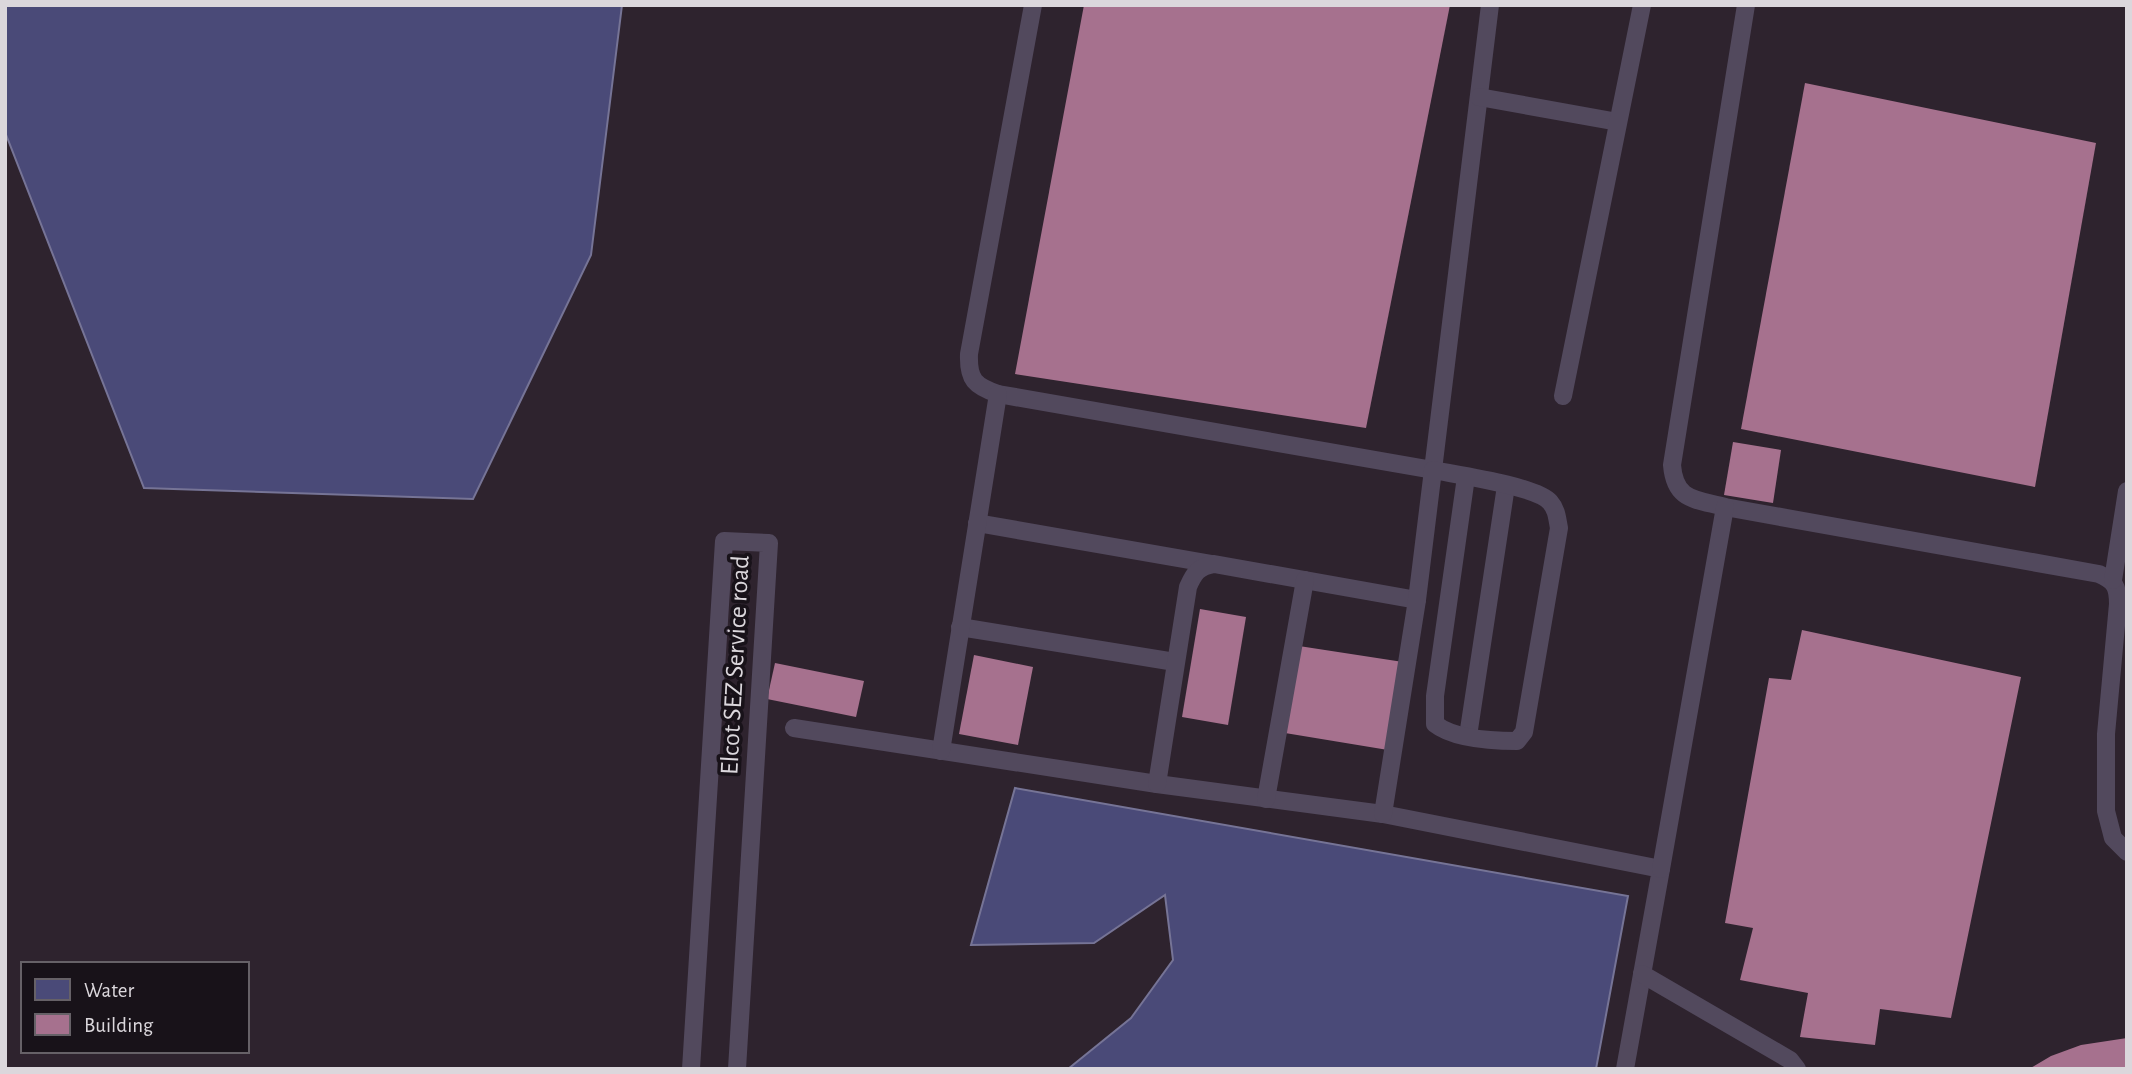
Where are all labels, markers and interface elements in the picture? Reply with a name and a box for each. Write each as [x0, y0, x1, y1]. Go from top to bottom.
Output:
street label: Elcot SEZ Service road [716, 555, 754, 775]
legend [21, 962, 248, 1053]
text: Water [84, 980, 134, 1001]
text: Building [84, 1015, 154, 1036]

